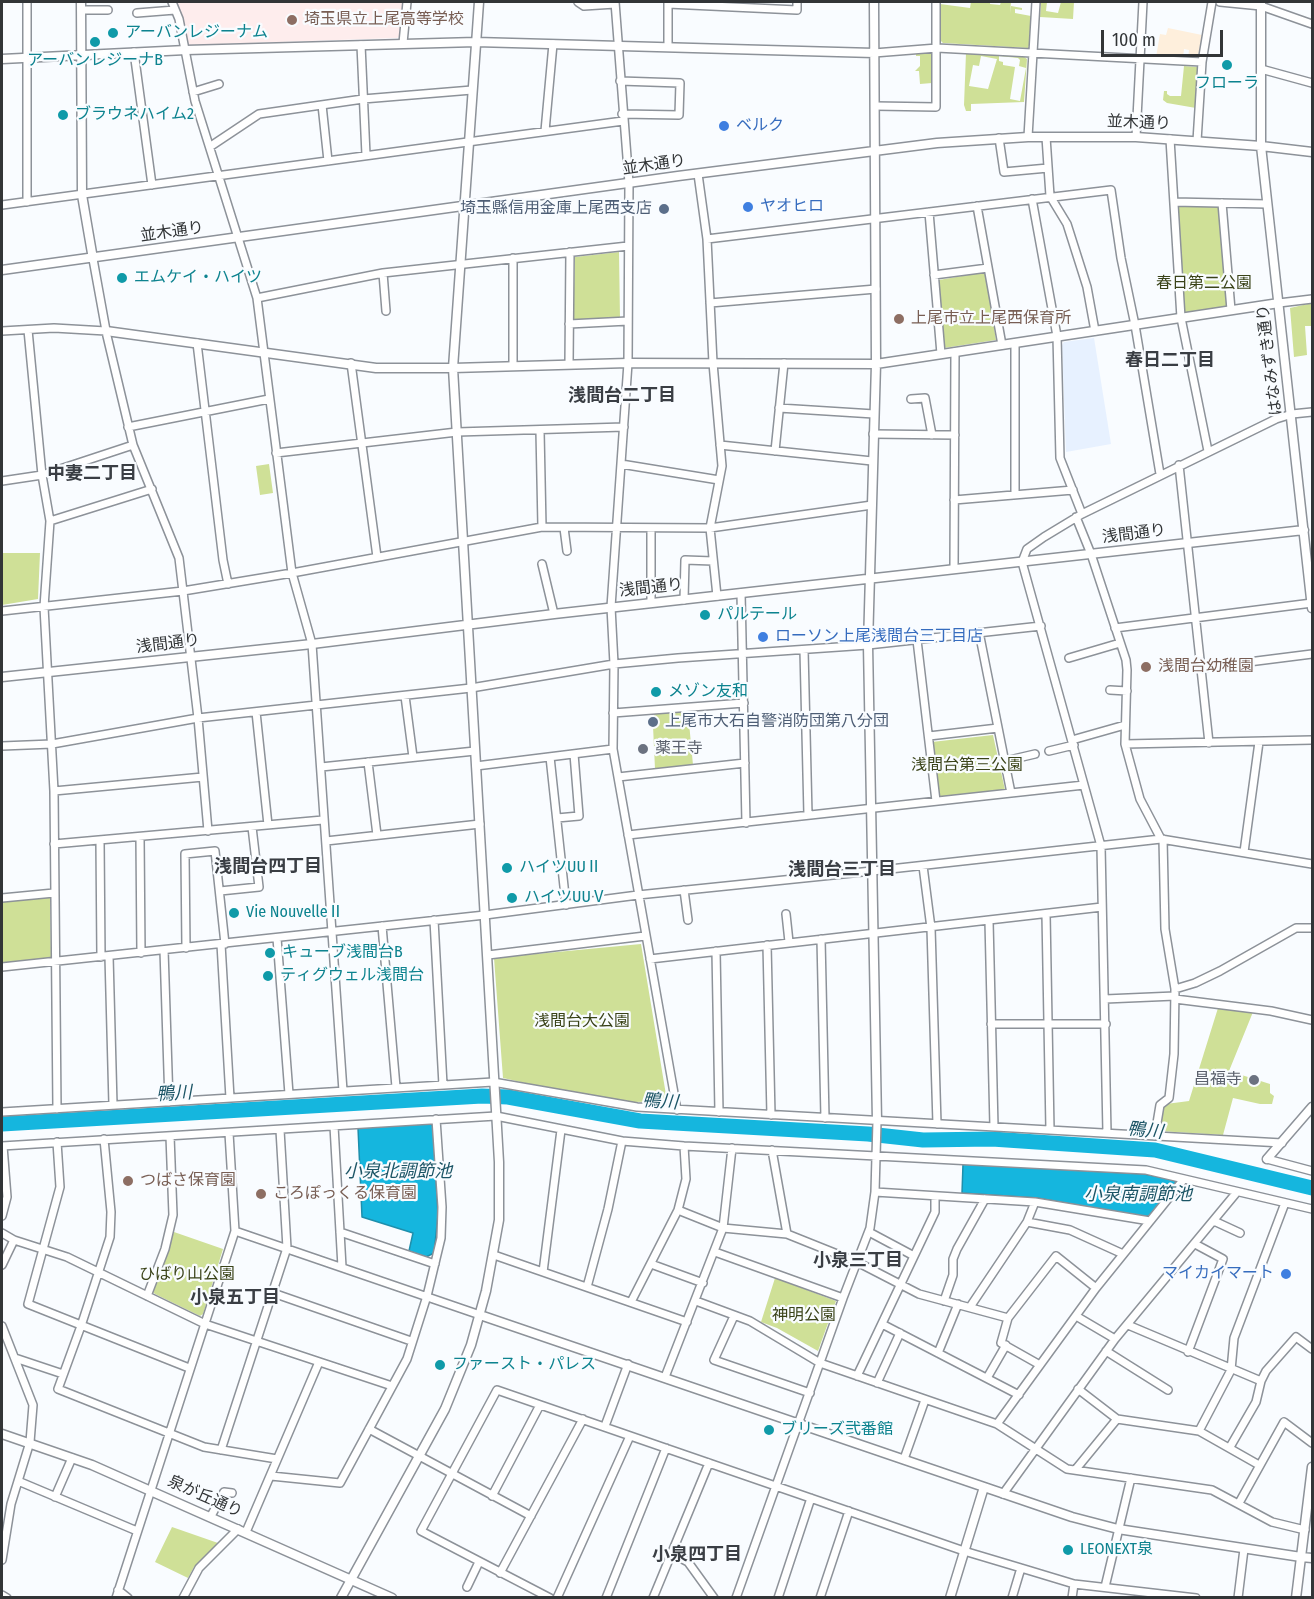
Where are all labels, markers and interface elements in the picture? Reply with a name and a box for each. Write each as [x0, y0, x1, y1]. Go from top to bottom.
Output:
place label: 埼玉県立上尾高等学校 [304, 10, 464, 30]
marker: 埼玉県立上尾高等学校 [285, 13, 299, 27]
scale bar [1104, 18, 1226, 56]
place label: アーバンレジーナム [125, 23, 268, 43]
marker: アーバンレジーナム [106, 26, 120, 40]
text: 100 m [1112, 29, 1156, 51]
marker: アーバンレジーナB [88, 35, 102, 49]
place label: アーバンレジーナB [27, 51, 163, 71]
marker: フローラ [1220, 58, 1234, 72]
place label: フローラ [1195, 74, 1259, 94]
place label: ブラウネハイム2 [75, 105, 194, 125]
marker: ブラウネハイム2 [56, 108, 70, 122]
street label: 並木通り [1107, 112, 1171, 134]
place label: ベルク [736, 116, 784, 136]
marker: ベルク [717, 119, 731, 133]
street label: 並木通り [621, 151, 687, 179]
place label: ヤオヒロ [760, 197, 824, 217]
place label: 埼玉縣信用金庫上尾西支店 [460, 199, 652, 219]
marker: ヤオヒロ [741, 200, 755, 214]
marker: 埼玉縣信用金庫上尾西支店 [657, 202, 671, 216]
street label: 並木通り [139, 218, 205, 246]
place label: エムケイ・ハイツ [134, 268, 262, 288]
marker: エムケイ・ハイツ [115, 271, 129, 285]
park label: 春日第二公園 [1156, 274, 1252, 294]
street label: はなみずき通り [1254, 303, 1286, 417]
place label: 上尾市立上尾西保育所 [911, 309, 1071, 329]
marker: 上尾市立上尾西保育所 [892, 312, 906, 326]
district label: 春日二丁目 [1125, 350, 1215, 372]
district label: 浅間台二丁目 [568, 385, 676, 407]
district label: 中妻二丁目 [47, 463, 137, 485]
street label: 浅間通り [1101, 521, 1167, 547]
street label: 浅間通り [618, 575, 684, 601]
place label: パルテール [717, 605, 797, 625]
marker: パルテール [698, 608, 712, 622]
place label: ローソン上尾浅間台三丁目店 [775, 627, 983, 647]
marker: ローソン上尾浅間台三丁目店 [756, 630, 770, 644]
street label: 浅間通り [135, 631, 201, 657]
place label: 浅間台幼稚園 [1158, 657, 1254, 677]
marker: 浅間台幼稚園 [1139, 660, 1153, 674]
place label: メゾン友和 [668, 682, 748, 702]
marker: メゾン友和 [649, 685, 663, 699]
place label: 上尾市大石自警消防団第八分団 [665, 712, 889, 732]
marker: 上尾市大石自警消防団第八分団 [646, 715, 660, 729]
place label: 薬王寺 [655, 739, 703, 759]
marker: 薬王寺 [636, 742, 650, 756]
park label: 浅間台第三公園 [911, 756, 1023, 776]
district label: 浅間台四丁目 [214, 856, 322, 878]
place label: ハイツUUⅡ [519, 858, 602, 878]
district label: 浅間台三丁目 [788, 859, 896, 881]
marker: ハイツUUⅡ [500, 861, 514, 875]
place label: ハイツUUⅤ [524, 888, 607, 908]
marker: ハイツUUⅤ [505, 891, 519, 905]
place label: Vie NouvelleⅡ [246, 903, 344, 923]
marker: Vie NouvelleⅡ [227, 906, 241, 920]
place label: キューブ浅間台B [282, 943, 403, 963]
marker: キューブ浅間台B [263, 946, 277, 960]
place label: ティグウェル浅間台 [280, 966, 424, 986]
marker: ティグウェル浅間台 [261, 969, 275, 983]
park label: 浅間台大公園 [534, 1012, 630, 1032]
place label: 昌福寺 [1194, 1070, 1242, 1090]
marker: 昌福寺 [1247, 1073, 1261, 1087]
water label: 鴨川 [155, 1082, 193, 1106]
water label: 鴨川 [641, 1090, 679, 1114]
water label: 鴨川 [1126, 1118, 1164, 1144]
water label: 小泉北調節池 [344, 1161, 452, 1183]
place label: つばさ保育園 [140, 1171, 236, 1191]
marker: つばさ保育園 [121, 1174, 135, 1188]
place label: ころぽっくる保育園 [273, 1184, 417, 1204]
water label: 小泉南調節池 [1084, 1184, 1192, 1206]
marker: ころぽっくる保育園 [254, 1187, 268, 1201]
district label: 小泉三丁目 [813, 1250, 903, 1272]
place label: マイカイマート [1162, 1264, 1274, 1284]
park label: ひばり山公園 [139, 1265, 235, 1285]
marker: マイカイマート [1279, 1267, 1293, 1281]
district label: 小泉五丁目 [190, 1287, 280, 1309]
park label: 神明公園 [772, 1306, 836, 1326]
place label: ファースト・パレス [452, 1355, 596, 1375]
marker: ファースト・パレス [433, 1358, 447, 1372]
place label: ブリーズ弐番館 [781, 1420, 893, 1440]
marker: ブリーズ弐番館 [762, 1423, 776, 1437]
street label: 泉が丘通り [165, 1472, 245, 1522]
place label: LEONEXT泉 [1080, 1540, 1153, 1560]
marker: LEONEXT泉 [1061, 1543, 1075, 1557]
district label: 小泉四丁目 [652, 1544, 742, 1566]

